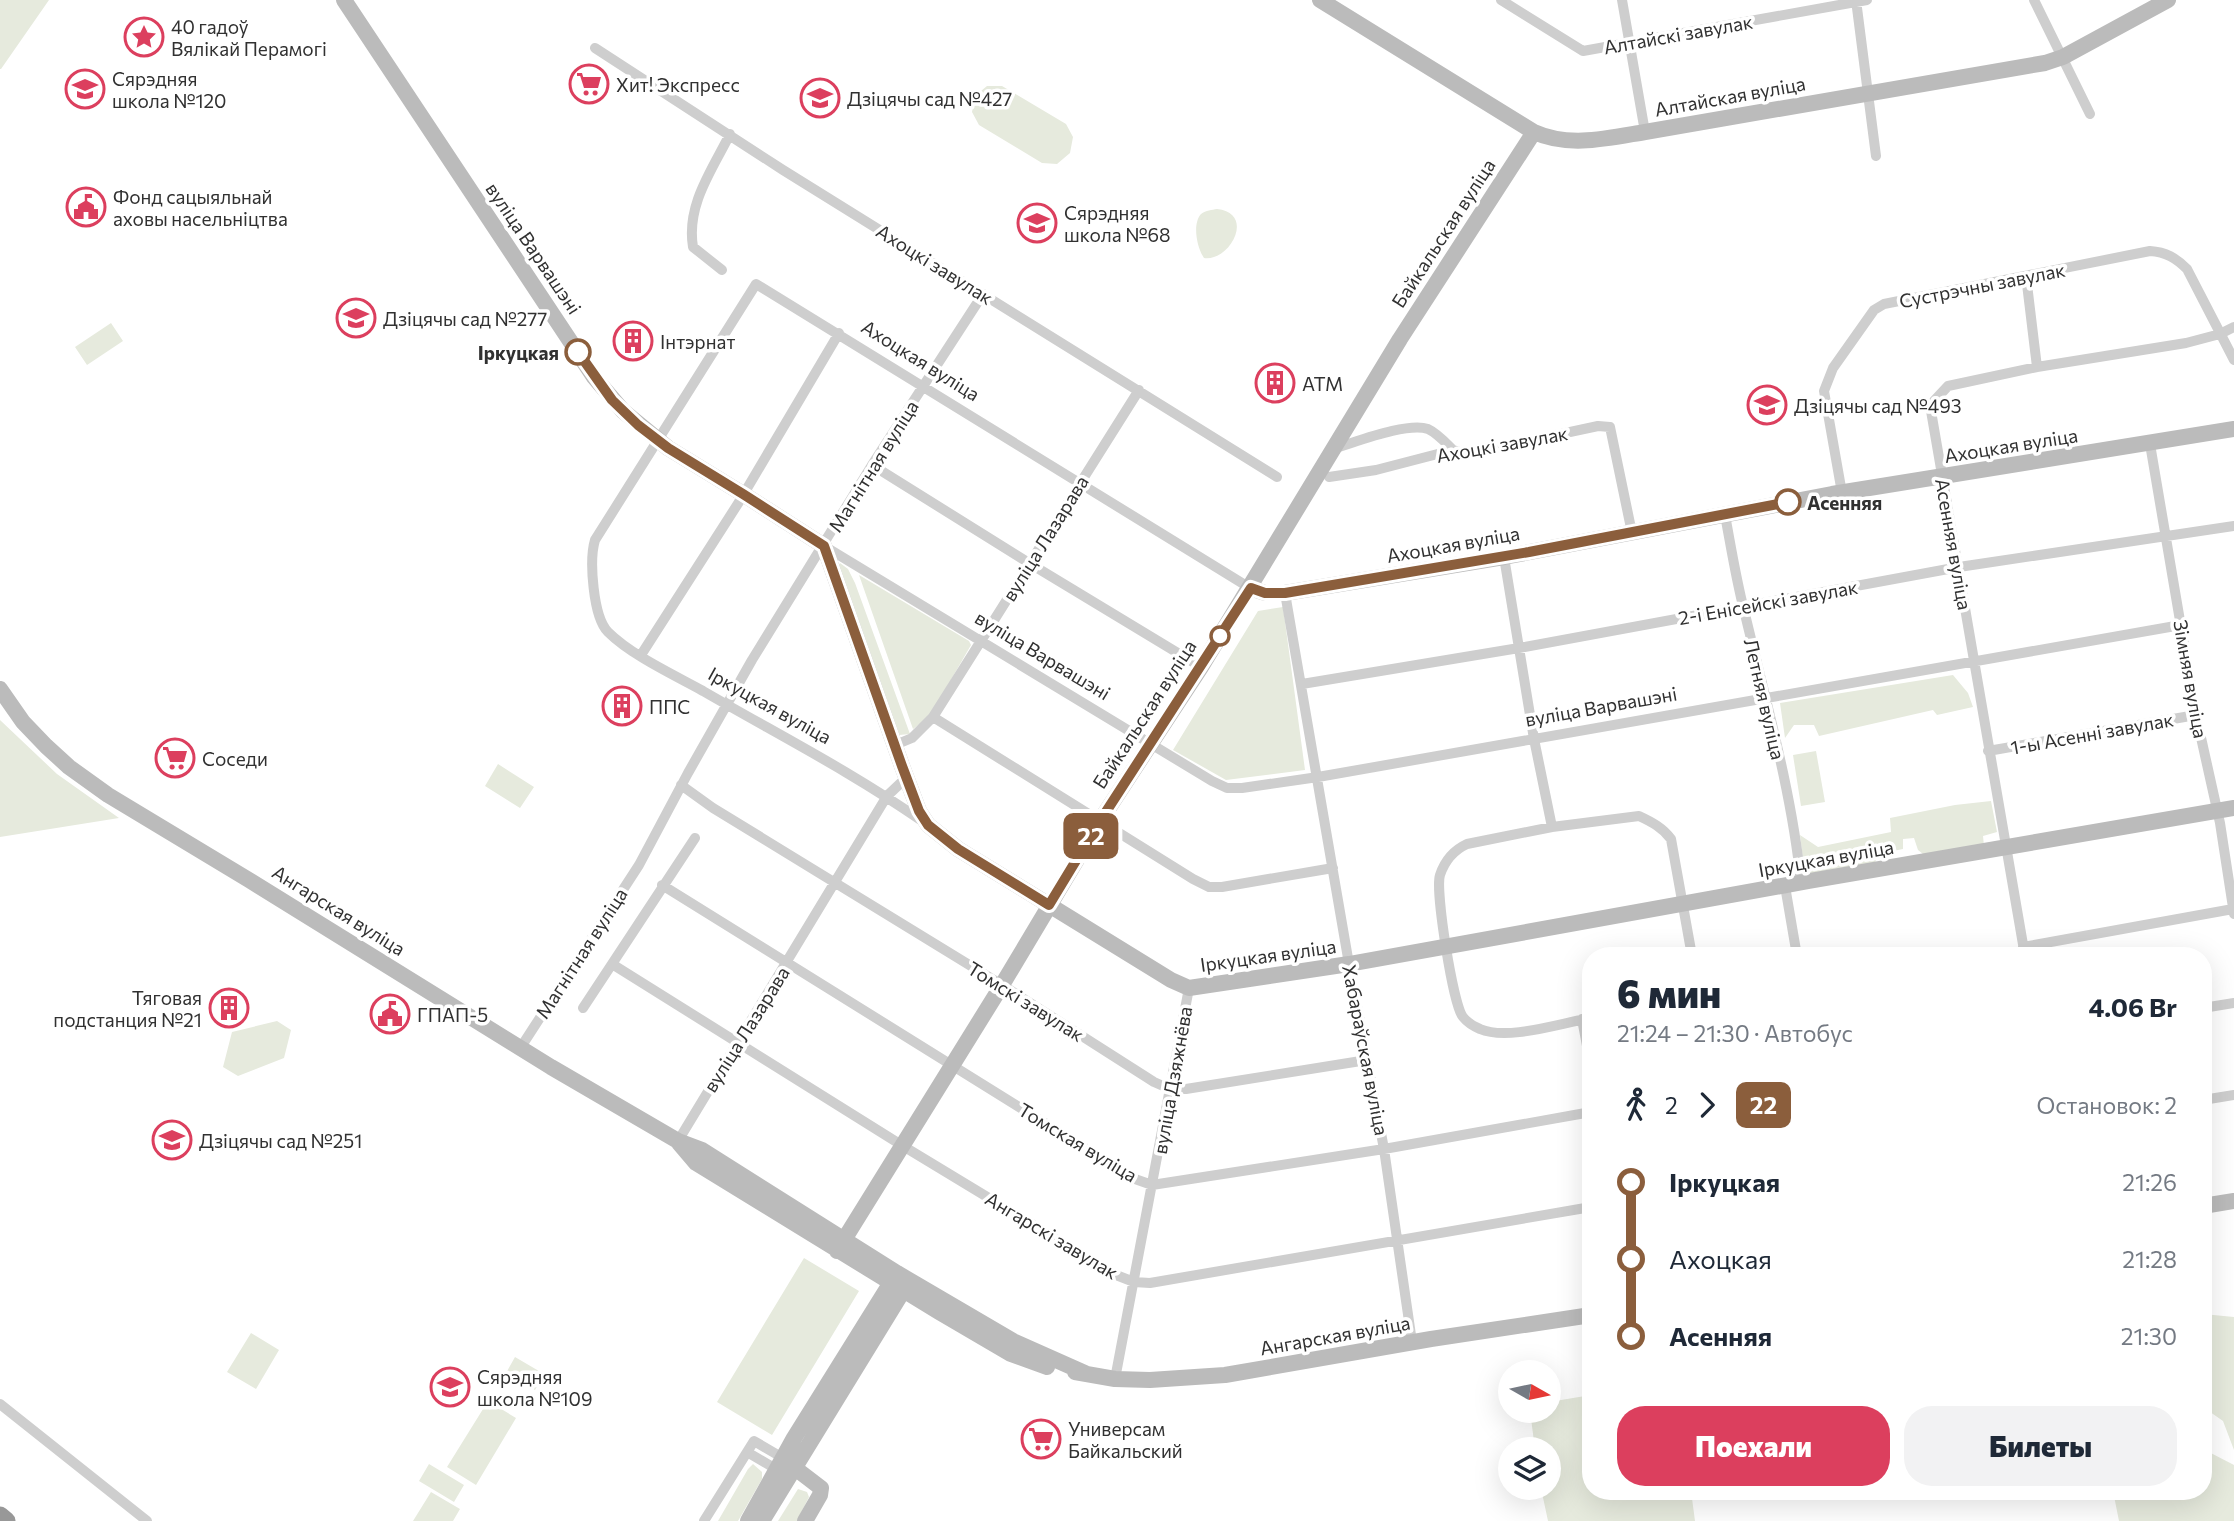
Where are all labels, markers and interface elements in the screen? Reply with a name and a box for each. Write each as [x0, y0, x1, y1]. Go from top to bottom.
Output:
street label: Алтайскі завулак [1602, 10, 1754, 58]
place label: 40 гадоў Вялікай Перамогі [171, 15, 327, 60]
place icon: 40 гадоў Вялікай Перамогі [123, 16, 165, 58]
supermarket icon: Хит! Экспресс [568, 63, 610, 105]
place label: Сярэдняя школа №120 [112, 67, 226, 112]
school or university icon: Сярэдняя школа №120 [64, 68, 106, 110]
street label: Алтайская вуліца [1653, 71, 1807, 121]
place label: Хит! Экспресс [616, 73, 740, 96]
school or university icon: Дзіцячы сад №427 [799, 77, 841, 119]
place label: Дзіцячы сад №427 [847, 87, 1012, 110]
street label: Байкальская вуліца [1386, 154, 1500, 312]
street label: вуліца Варвашэні [481, 178, 587, 318]
place label: Фонд сацыяльнай аховы насельніцтва [113, 185, 288, 230]
public building icon: Фонд сацыяльнай аховы насельніцтва [65, 186, 107, 228]
place label: Сярэдняя школа №68 [1064, 201, 1171, 246]
school or university icon: Сярэдняя школа №68 [1016, 202, 1058, 244]
street label: Ахоцкі завулак [872, 219, 998, 309]
street label: Сустрэчны завулак [1897, 258, 2067, 312]
school or university icon: Дзіцячы сад №277 [335, 297, 377, 339]
place label: Дзіцячы сад №277 [383, 307, 547, 330]
street label: Ахоцкая вуліца [858, 315, 984, 405]
building icon: Інтэрнат [612, 320, 654, 362]
place label: Інтэрнат [660, 330, 735, 353]
marker: Іркуцкая [565, 339, 591, 365]
place label: Іркуцкая [478, 341, 559, 364]
building icon: АТМ [1254, 362, 1296, 404]
place label: АТМ [1302, 372, 1343, 395]
school or university icon: Дзіцячы сад №493 [1746, 384, 1788, 426]
place label: Дзіцячы сад №493 [1794, 394, 1961, 417]
street label: Магнітная вуліца [823, 396, 923, 536]
street label: Ахоцкі завулак [1434, 421, 1570, 467]
street label: Ахоцкая вуліца [1943, 423, 2079, 467]
street label: вуліца Лазарава [997, 471, 1093, 605]
street label: Асенняя вуліца [1931, 476, 1977, 612]
marker: Асенняя [1775, 489, 1801, 515]
place label: Асенняя [1807, 491, 1882, 514]
street label: Ахоцкая вуліца [1385, 521, 1521, 567]
street label: 2-і Енісейскі завулак [1677, 575, 1859, 629]
street label: вуліца Варвашэні [971, 606, 1115, 704]
street label: Зімняя вуліца [2169, 618, 2213, 740]
unlabelled marker [1210, 626, 1230, 646]
street label: Байкальская вуліца [1087, 635, 1201, 793]
street label: Летняя вуліца [1740, 636, 1790, 762]
street label: Іркуцкая вуліца [704, 662, 836, 748]
street label: вуліца Варвашэні [1523, 681, 1679, 731]
building icon: ППС [601, 685, 643, 727]
place label: ППС [649, 695, 690, 718]
street label: 1-ы Асенні завулак [2009, 707, 2175, 759]
supermarket icon: Соседи [154, 737, 196, 779]
place label: Соседи [202, 747, 268, 770]
line badge: 22 [1060, 813, 1122, 859]
text: 22 [1077, 821, 1105, 850]
street label: Іркуцкая вуліца [1756, 835, 1896, 881]
street label: Ангарская вуліца [268, 860, 410, 960]
street label: Магнітная вуліца [530, 883, 632, 1023]
street label: Іркуцкая вуліца [1199, 934, 1337, 976]
street label: Томскі завулак [964, 956, 1088, 1046]
street label: вуліца Лазарава [698, 962, 794, 1096]
street label: Хабараўская вуліца [1338, 963, 1394, 1137]
text: 6 мин [1617, 969, 1721, 1016]
place label: Тяговая подстанция №21 [53, 986, 202, 1031]
building icon: Тяговая подстанция №21 [208, 987, 250, 1029]
text: 4.06 Br [2088, 991, 2177, 1022]
public building icon: ГПАП-5 [369, 993, 411, 1035]
place label: ГПАП-5 [417, 1003, 488, 1026]
street label: вуліца Дзяжнёва [1148, 1004, 1196, 1156]
text: 21:24 – 21:30 · Автобус [1617, 1019, 1853, 1047]
icon: walk [1617, 1086, 1655, 1124]
icon: forward [1688, 1086, 1726, 1124]
text: 22 [1750, 1090, 1777, 1119]
text: 2 [1665, 1091, 1678, 1119]
text: Остановок: 2 [2036, 1091, 2177, 1119]
street label: Томская вуліца [1014, 1098, 1142, 1186]
school or university icon: Дзіцячы сад №251 [151, 1119, 193, 1161]
place label: Дзіцячы сад №251 [199, 1129, 362, 1152]
text: Іркуцкая [1669, 1166, 1780, 1197]
text: 21:26 [2122, 1168, 2177, 1196]
street label: Ангарскі завулак [982, 1186, 1122, 1284]
text: Ахоцкая [1669, 1243, 1772, 1274]
text: 21:28 [2122, 1245, 2177, 1273]
street label: Ангарская вуліца [1258, 1310, 1412, 1360]
text: Асенняя [1669, 1320, 1772, 1351]
text: 21:30 [2121, 1322, 2177, 1350]
north arrow [1498, 1360, 1561, 1423]
map controls [1498, 1360, 1561, 1500]
place label: Сярэдняя школа №109 [477, 1365, 593, 1410]
school or university icon: Сярэдняя школа №109 [429, 1366, 471, 1408]
button: Поехали [1617, 1406, 1890, 1486]
button: Билеты [1904, 1406, 2177, 1486]
place label: Универсам Байкальский [1068, 1417, 1183, 1462]
supermarket icon: Универсам Байкальский [1020, 1418, 1062, 1460]
button: layers [1498, 1437, 1561, 1500]

